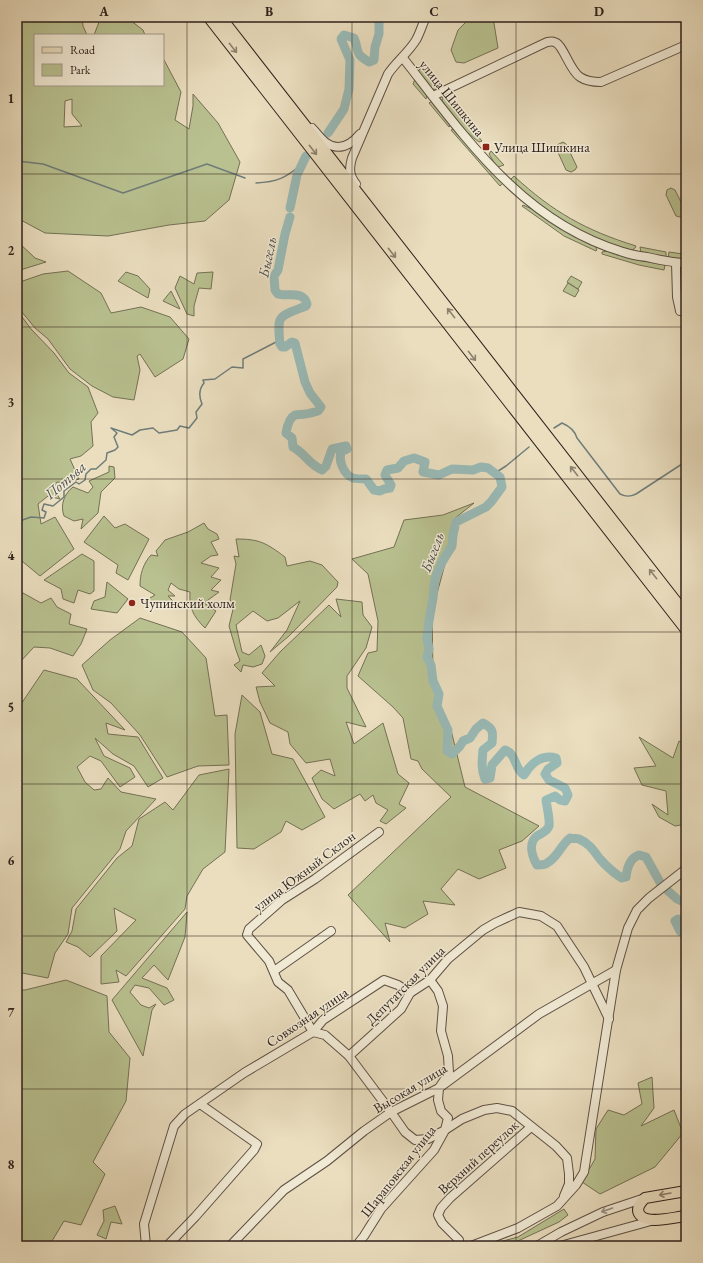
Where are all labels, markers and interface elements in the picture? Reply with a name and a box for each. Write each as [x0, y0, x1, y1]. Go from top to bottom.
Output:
text: A [98, 3, 109, 20]
text: B [265, 3, 273, 20]
text: C [429, 3, 439, 20]
text: D [594, 3, 604, 20]
legend [34, 34, 164, 86]
text: Road [70, 42, 96, 58]
one-way arrow [228, 42, 237, 53]
street label: улица Шишкина [415, 56, 489, 141]
text: Park [70, 62, 91, 78]
text: 1 [8, 90, 15, 107]
place label: Улица Шишкина [493, 138, 590, 156]
marker: Улица Шишкина [481, 142, 491, 152]
one-way arrow [309, 144, 317, 155]
water label: Быгель [253, 235, 281, 280]
text: 2 [8, 242, 15, 259]
one-way arrow [388, 247, 397, 258]
one-way arrow [447, 308, 455, 319]
one-way arrow [468, 350, 476, 361]
text: 3 [8, 394, 15, 411]
water label: Потьва [40, 457, 90, 504]
one-way arrow [569, 466, 578, 477]
water label: Быгель [415, 529, 448, 576]
text: 4 [8, 547, 15, 564]
one-way arrow [649, 568, 658, 579]
place label: Чупинский холм [140, 594, 235, 612]
marker: Чупинский холм [127, 598, 137, 608]
text: 5 [8, 699, 14, 716]
street label: улица Южный Склон [249, 827, 359, 915]
text: 6 [8, 852, 15, 869]
street label: Депутатская улица [362, 941, 449, 1028]
street label: Совхозная улица [263, 983, 352, 1051]
text: 7 [8, 1004, 15, 1021]
street label: Высокая улица [370, 1059, 451, 1117]
street label: Верхний переулок [434, 1116, 522, 1198]
street label: Шараповская улица [356, 1121, 440, 1221]
text: 8 [8, 1156, 15, 1173]
one-way arrow [659, 1191, 672, 1199]
one-way arrow [602, 1207, 614, 1215]

